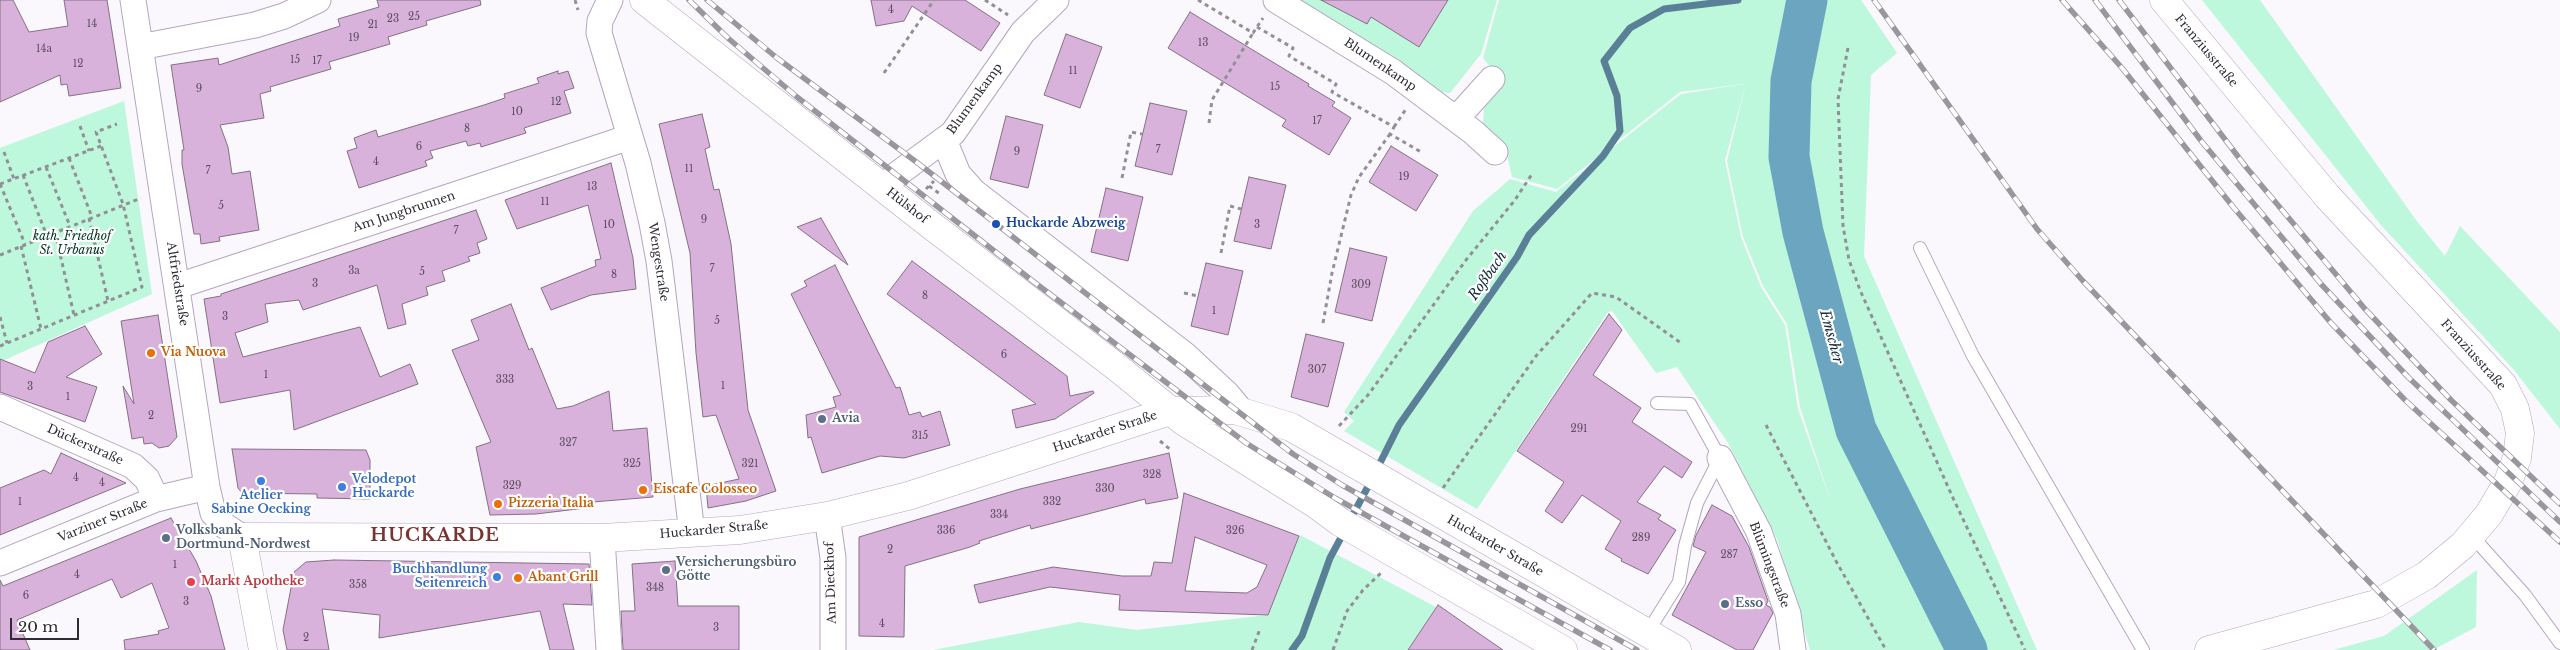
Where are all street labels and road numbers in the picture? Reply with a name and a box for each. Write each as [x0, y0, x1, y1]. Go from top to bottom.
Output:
street label: Franziusstraße [2171, 12, 2241, 90]
street label: Blumenkamp [1341, 35, 1419, 95]
street label: Blumenkamp [944, 61, 1006, 137]
street label: Hülshof [883, 185, 931, 227]
street label: Am Jungbrunnen [351, 189, 457, 235]
street label: Wengestraße [645, 221, 671, 303]
street label: Altfriedstraße [163, 241, 191, 327]
street label: Franziusstraße [2437, 317, 2509, 393]
street label: Huckarder Straße [1051, 408, 1159, 456]
street label: Dückerstraße [45, 422, 125, 468]
street label: Varziner Straße [56, 496, 150, 546]
street label: Huckarder Straße [1444, 513, 1546, 579]
street label: Huckarder Straße [659, 518, 769, 542]
street label: Blümingstraße [1746, 520, 1792, 610]
street label: Am Dieckhof [822, 542, 840, 624]

